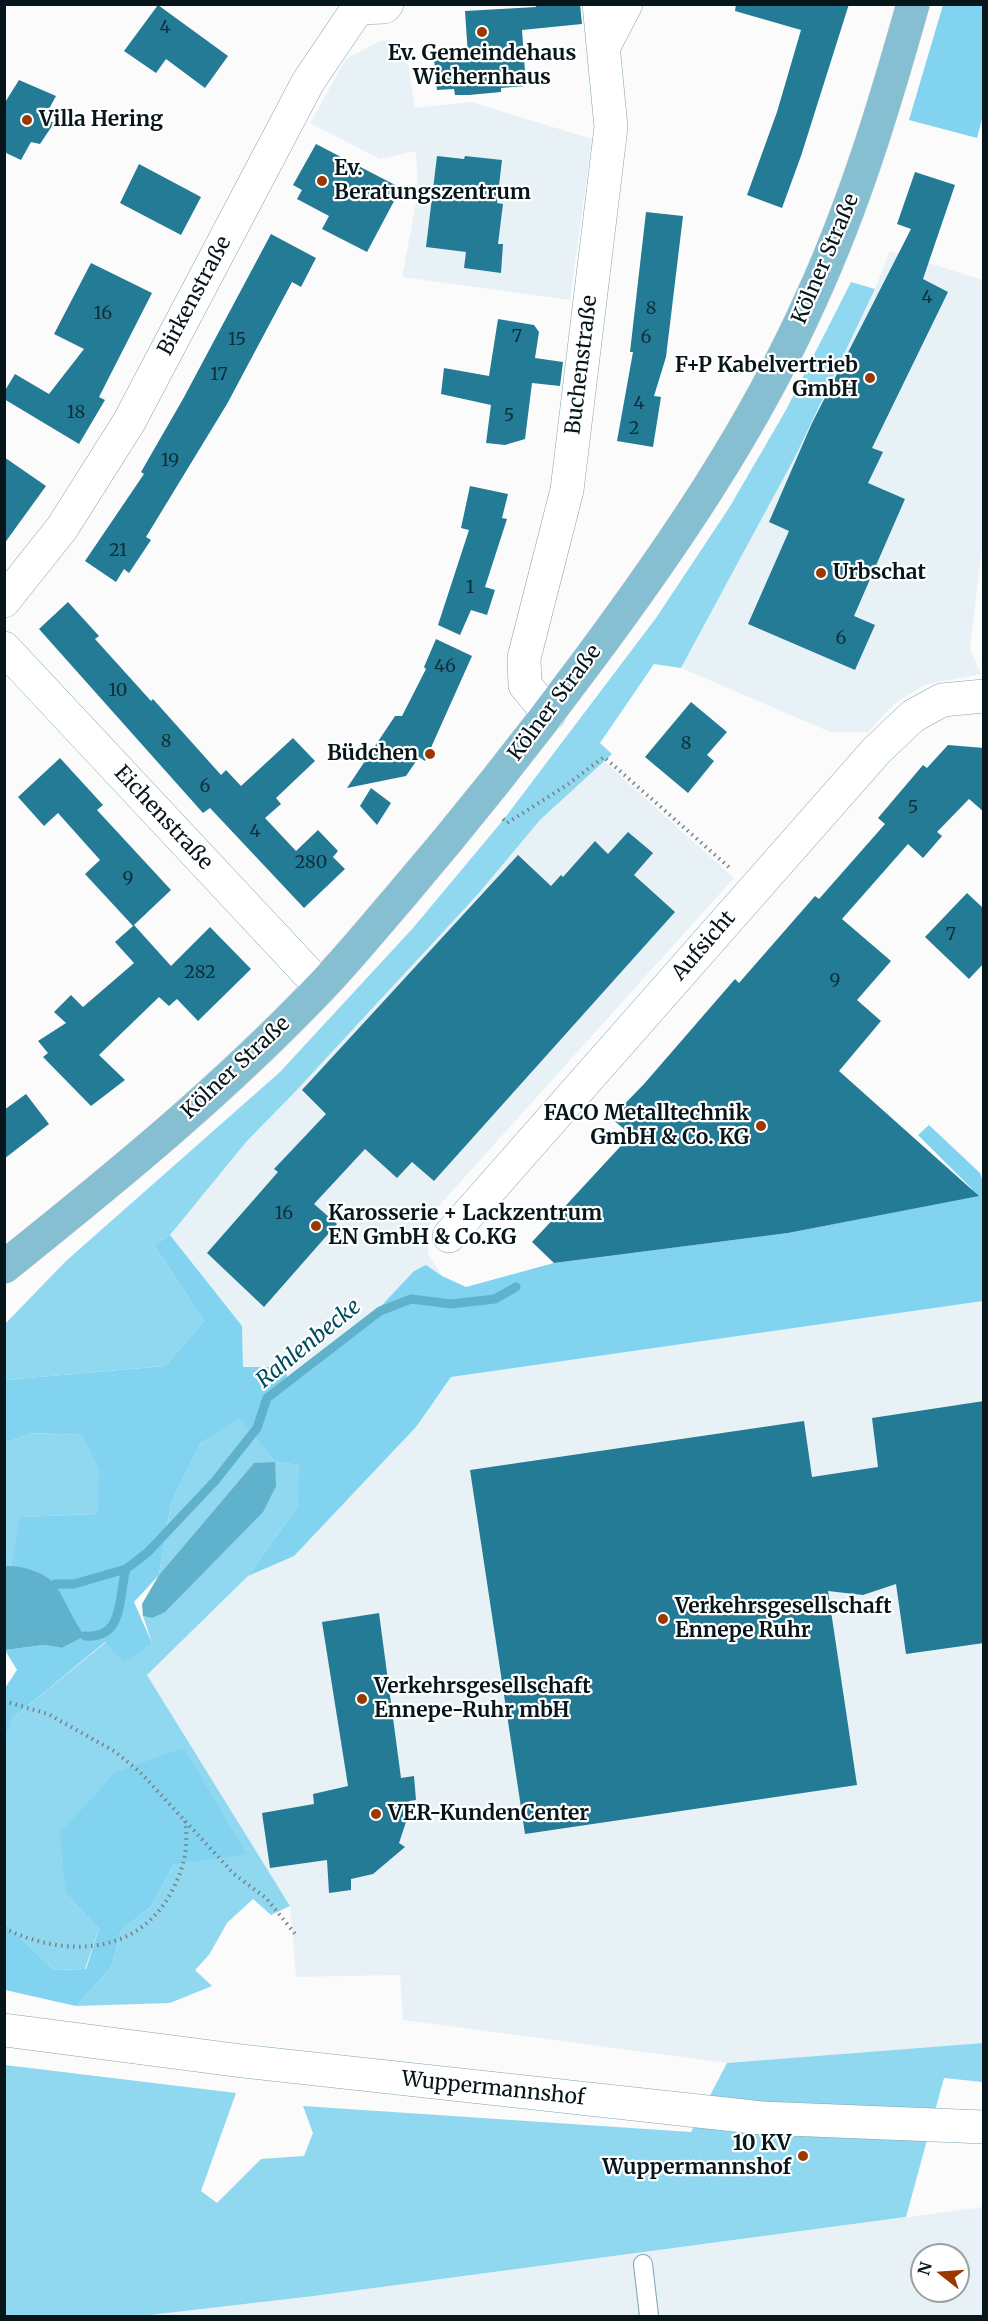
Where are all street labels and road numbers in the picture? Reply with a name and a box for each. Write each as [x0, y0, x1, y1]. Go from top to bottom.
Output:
street label: Kölner Straße [787, 190, 865, 328]
street label: Birkenstraße [153, 232, 237, 360]
street label: Buchenstraße [561, 294, 603, 436]
street label: Kölner Straße [503, 640, 607, 766]
street label: Eichenstraße [108, 761, 218, 875]
street label: Aufsicht [667, 906, 741, 986]
street label: Kölner Straße [177, 1011, 295, 1125]
street label: Wuppermannshof [400, 2067, 586, 2111]

